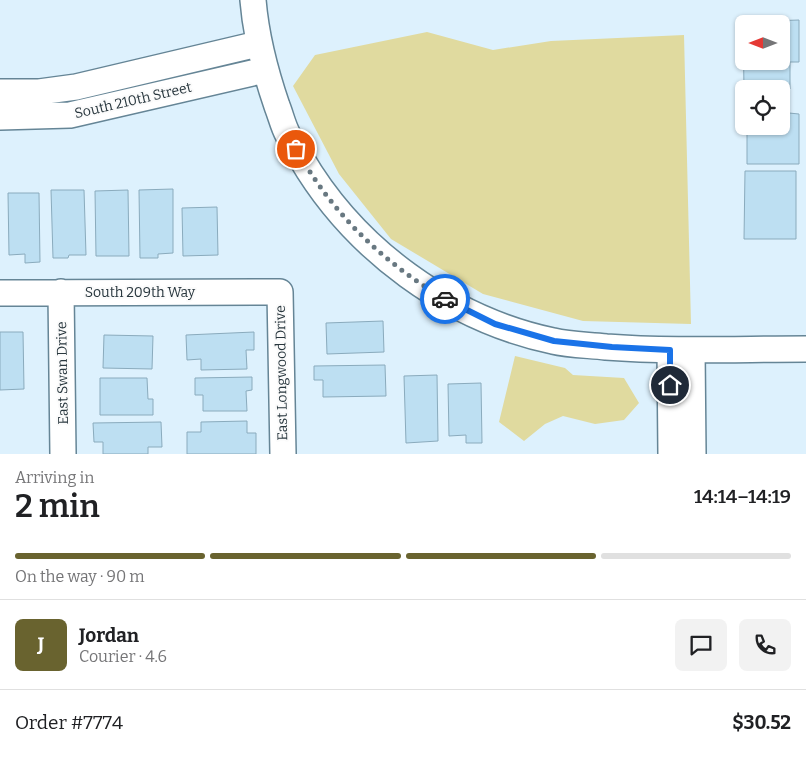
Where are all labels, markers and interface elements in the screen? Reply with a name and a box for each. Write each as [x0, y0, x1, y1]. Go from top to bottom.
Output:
north arrow [735, 15, 790, 70]
map controls [735, 15, 790, 135]
street label: South 210th Street [73, 79, 193, 122]
button: locate [735, 80, 790, 135]
pin [275, 128, 317, 170]
icon: bag [282, 135, 310, 163]
courier [420, 274, 470, 324]
street label: South 209th Way [85, 284, 196, 301]
icon: car [431, 285, 459, 313]
street label: East Longwood Drive [272, 305, 291, 441]
street label: East Swan Drive [53, 321, 72, 425]
pin [649, 364, 691, 406]
icon: home [656, 371, 684, 399]
text: Arriving in [15, 468, 94, 487]
text: 14:14–14:19 [694, 485, 791, 508]
text: 2 min [15, 487, 100, 525]
text: On the way · 90 m [15, 567, 145, 586]
button: chat [675, 619, 727, 671]
button: phone [739, 619, 791, 671]
text: Jordan [79, 624, 139, 647]
text: J [38, 633, 44, 656]
text: Courier · 4.6 [79, 647, 167, 666]
text: Order #7774 [15, 711, 123, 734]
text: $30.52 [732, 711, 791, 734]

